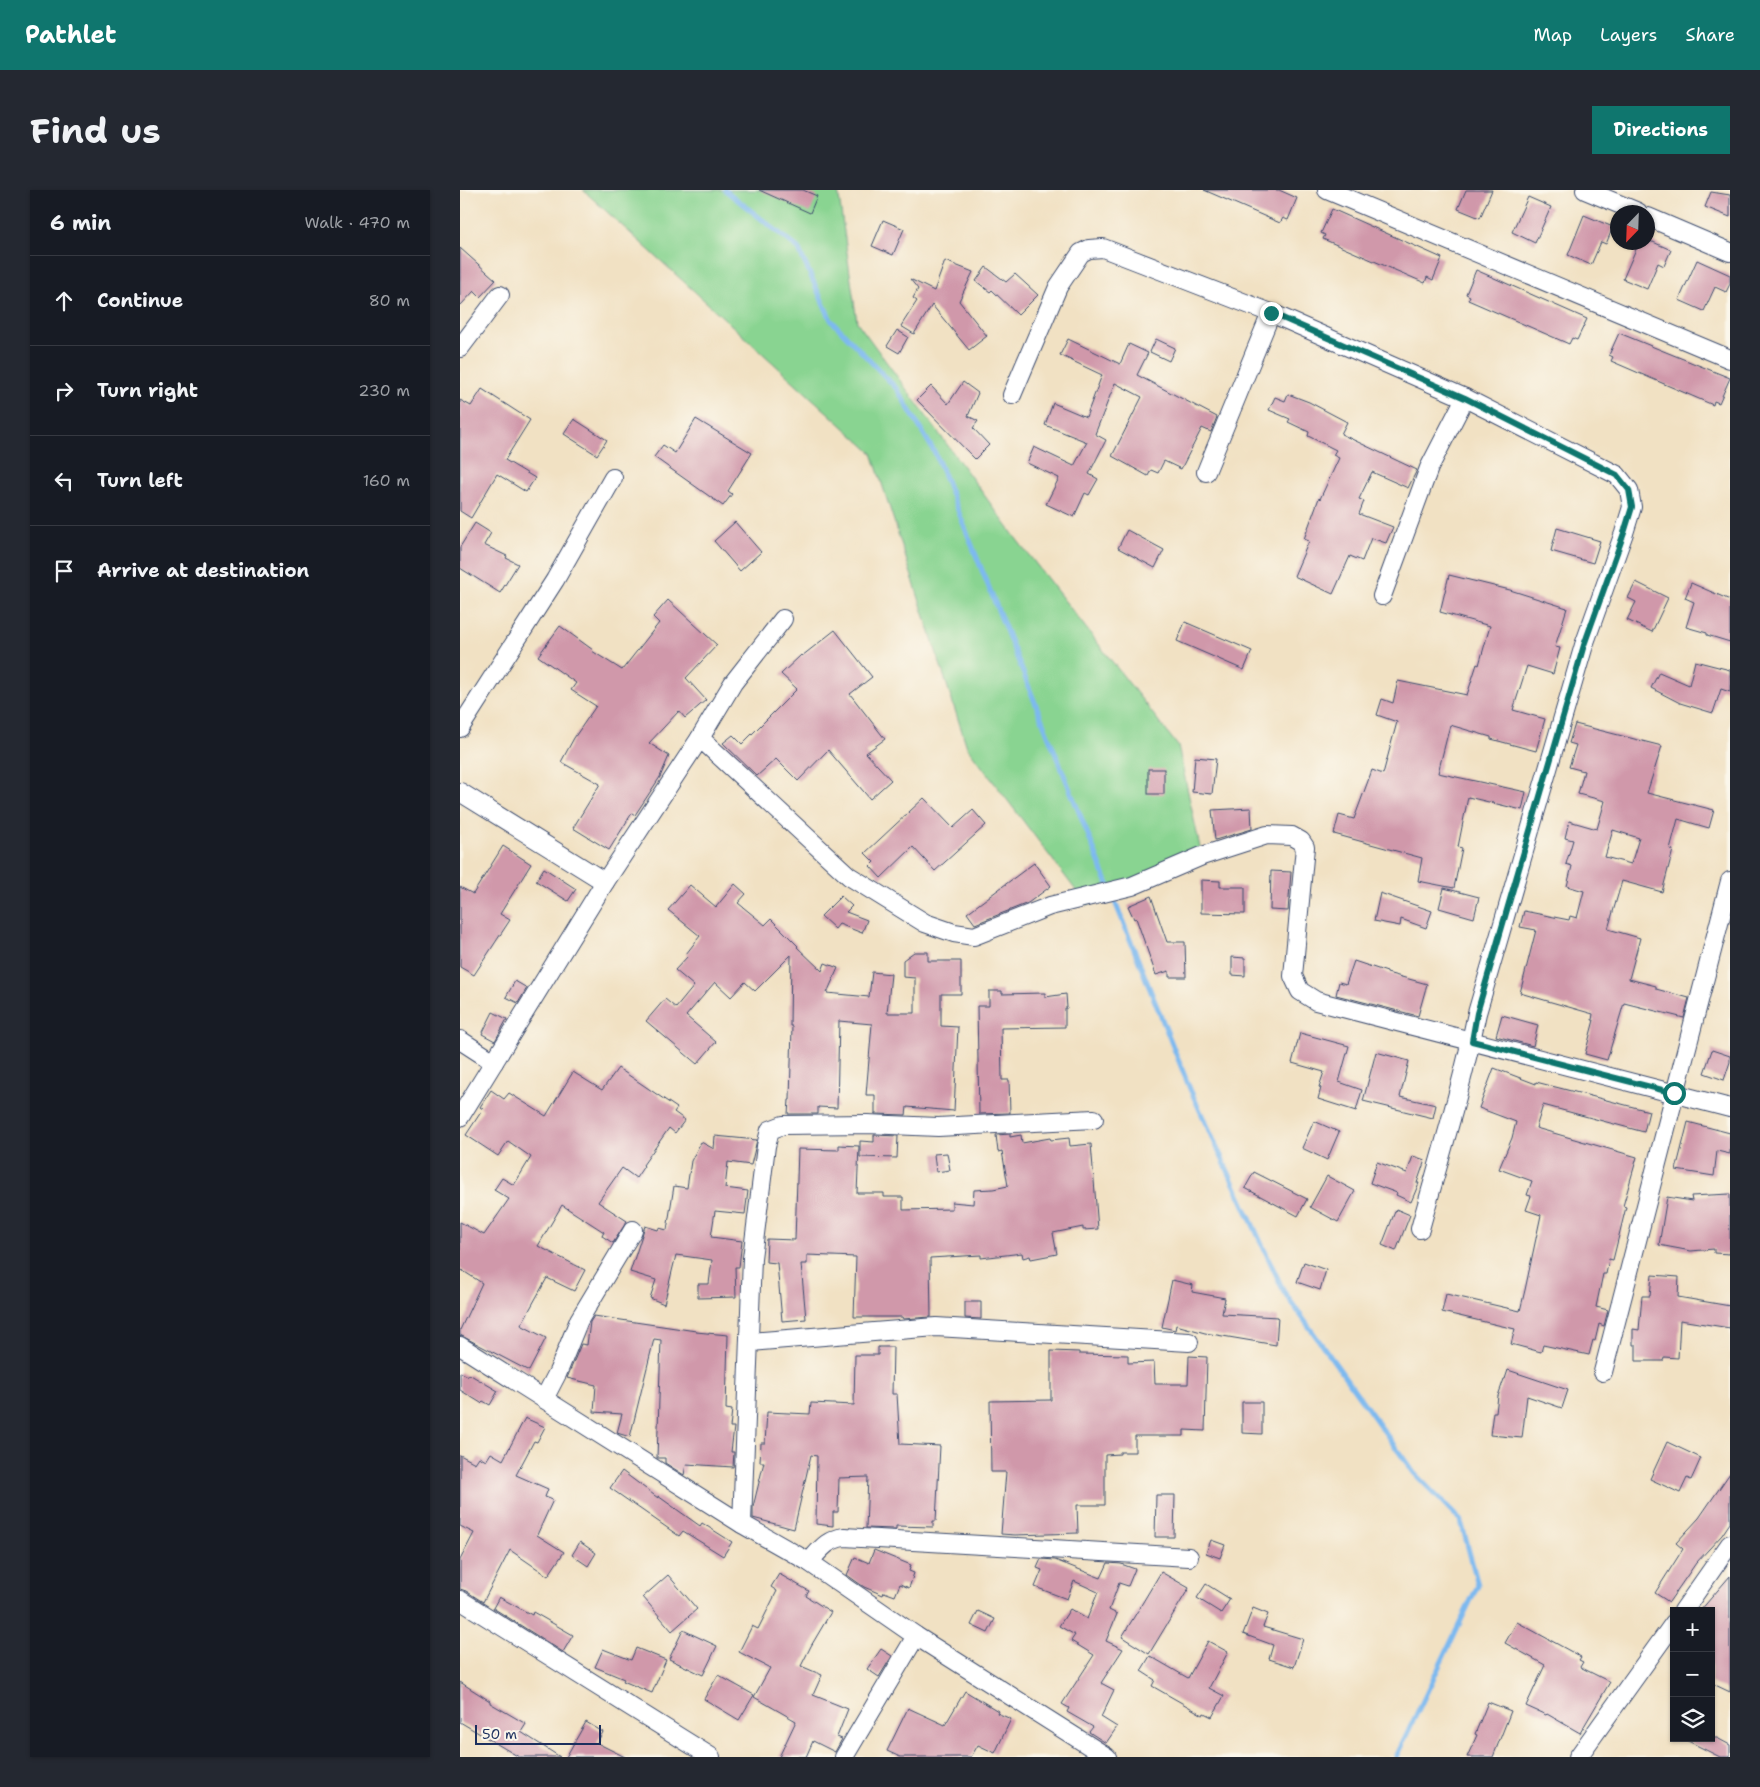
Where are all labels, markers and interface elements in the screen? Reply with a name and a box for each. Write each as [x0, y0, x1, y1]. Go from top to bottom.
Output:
text: Pathlet [25, 19, 116, 51]
text: Map [1534, 23, 1572, 47]
text: Layers [1600, 23, 1657, 47]
text: Share [1685, 23, 1735, 47]
button: Directions [1592, 106, 1730, 154]
text: Find us [30, 107, 161, 154]
north arrow [1610, 205, 1655, 250]
text: 6 min [50, 209, 111, 237]
text: Walk · 470 m [305, 212, 410, 233]
icon: ahead [50, 287, 78, 315]
text: Continue [97, 288, 183, 313]
text: 80 m [369, 290, 410, 311]
route end [1260, 302, 1283, 325]
icon: right [50, 377, 78, 405]
text: Turn right [97, 378, 198, 403]
text: 230 m [358, 380, 410, 401]
icon: left [50, 467, 78, 495]
text: Turn left [97, 468, 183, 493]
text: 160 m [363, 470, 410, 491]
icon: arrive [50, 557, 78, 585]
text: Arrive at destination [97, 558, 309, 583]
route start [1663, 1082, 1686, 1105]
map controls [1670, 1607, 1715, 1742]
button: + [1670, 1607, 1715, 1652]
button: − [1670, 1652, 1715, 1697]
button: layers [1670, 1697, 1715, 1742]
scale bar [475, 1722, 601, 1745]
text: 50 m [482, 1725, 517, 1743]

